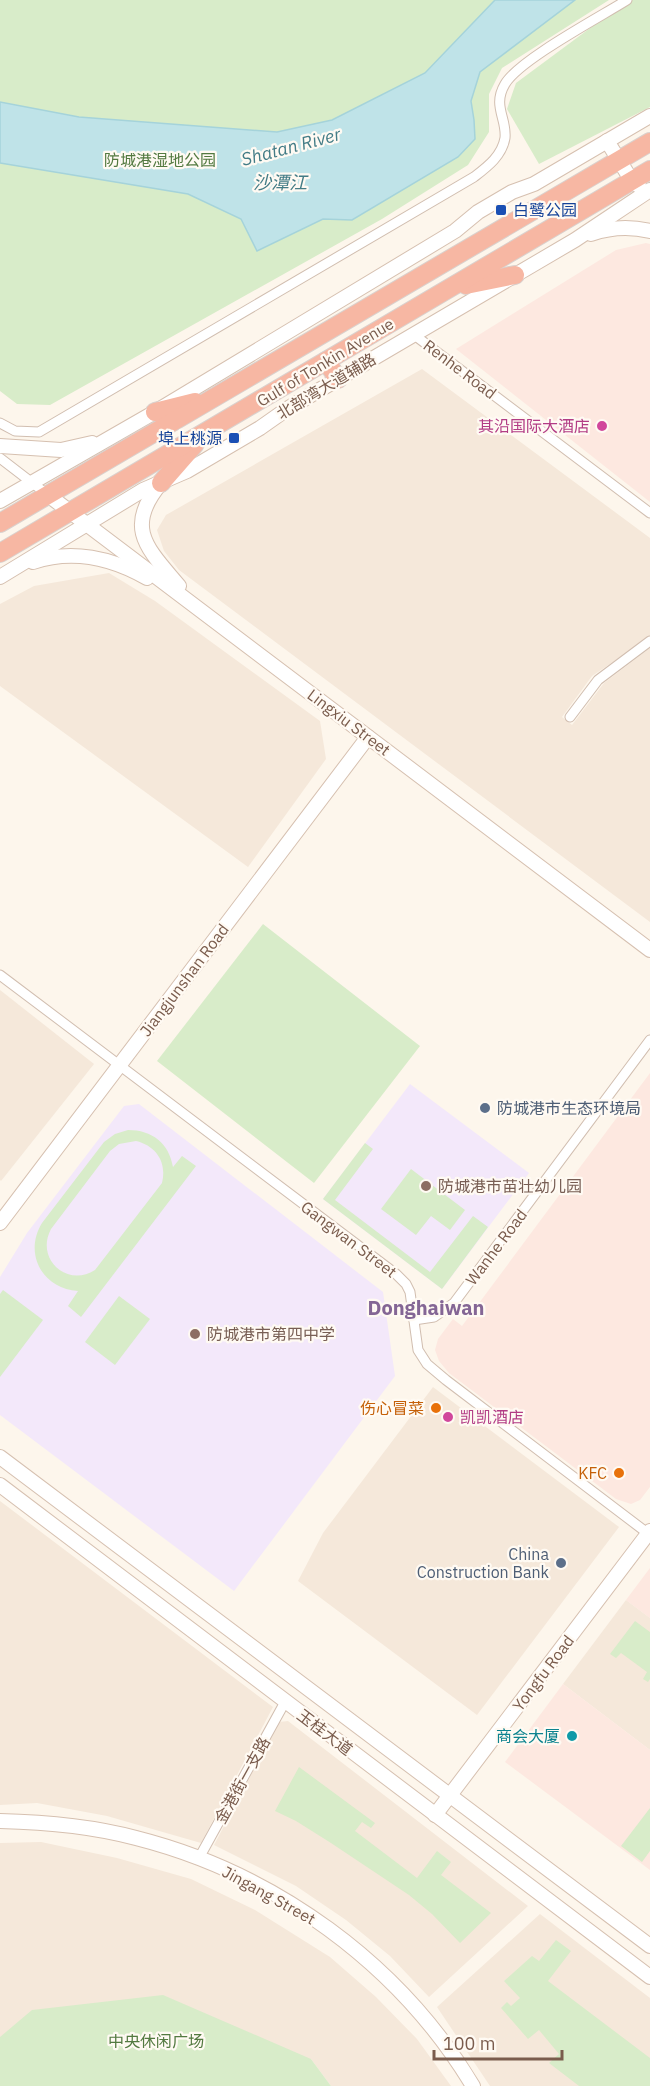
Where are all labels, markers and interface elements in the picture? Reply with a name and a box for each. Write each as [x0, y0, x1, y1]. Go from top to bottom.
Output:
water label: Shatan River [239, 122, 344, 171]
park label: 防城港湿地公园 [104, 150, 216, 170]
water label: 沙潭江 [253, 171, 309, 194]
place label: 白鹭公园 [513, 200, 577, 220]
marker: 白鹭公园 [494, 203, 508, 217]
street label: Gulf of Tonkin Avenue [253, 313, 397, 411]
street label: Renhe Road [420, 335, 500, 403]
street label: 北部湾大道辅路 [273, 349, 379, 423]
place label: 其沿国际大酒店 [478, 416, 590, 436]
marker: 其沿国际大酒店 [595, 419, 609, 433]
place label: 埠上桃源 [158, 428, 222, 448]
marker: 埠上桃源 [227, 431, 241, 445]
street label: Lingxiu Street [304, 684, 394, 760]
street label: Jiangjunshan Road [135, 920, 233, 1040]
place label: 防城港市生态环境局 [497, 1098, 641, 1118]
marker: 防城港市生态环境局 [478, 1101, 492, 1115]
place label: 防城港市苗壮幼儿园 [438, 1176, 582, 1196]
marker: 防城港市苗壮幼儿园 [419, 1179, 433, 1193]
street label: Gangwan Street [297, 1196, 401, 1282]
street label: Wanhe Road [461, 1205, 531, 1289]
district label: Donghaiwan [367, 1294, 485, 1321]
place label: 防城港市第四中学 [207, 1324, 335, 1344]
marker: 防城港市第四中学 [188, 1327, 202, 1341]
place label: 伤心冒菜 [360, 1398, 424, 1418]
marker: 伤心冒菜 [429, 1401, 443, 1415]
place label: 凯凯酒店 [460, 1407, 524, 1427]
marker: 凯凯酒店 [441, 1410, 455, 1424]
place label: KFC [578, 1463, 607, 1483]
marker: KFC [612, 1466, 626, 1480]
place label: China Construction Bank [417, 1544, 550, 1582]
marker: China Construction Bank [554, 1556, 568, 1570]
street label: Yongfu Road [508, 1631, 578, 1715]
street label: 玉桂大道 [293, 1705, 357, 1759]
place label: 商会大厦 [496, 1726, 560, 1746]
marker: 商会大厦 [565, 1729, 579, 1743]
street label: 金港街一支路 [210, 1733, 274, 1827]
street label: Jingang Street [219, 1861, 319, 1929]
scale bar [434, 2023, 562, 2061]
park label: 中央休闲广场 [108, 2031, 204, 2051]
text: 100 m [443, 2032, 495, 2055]

